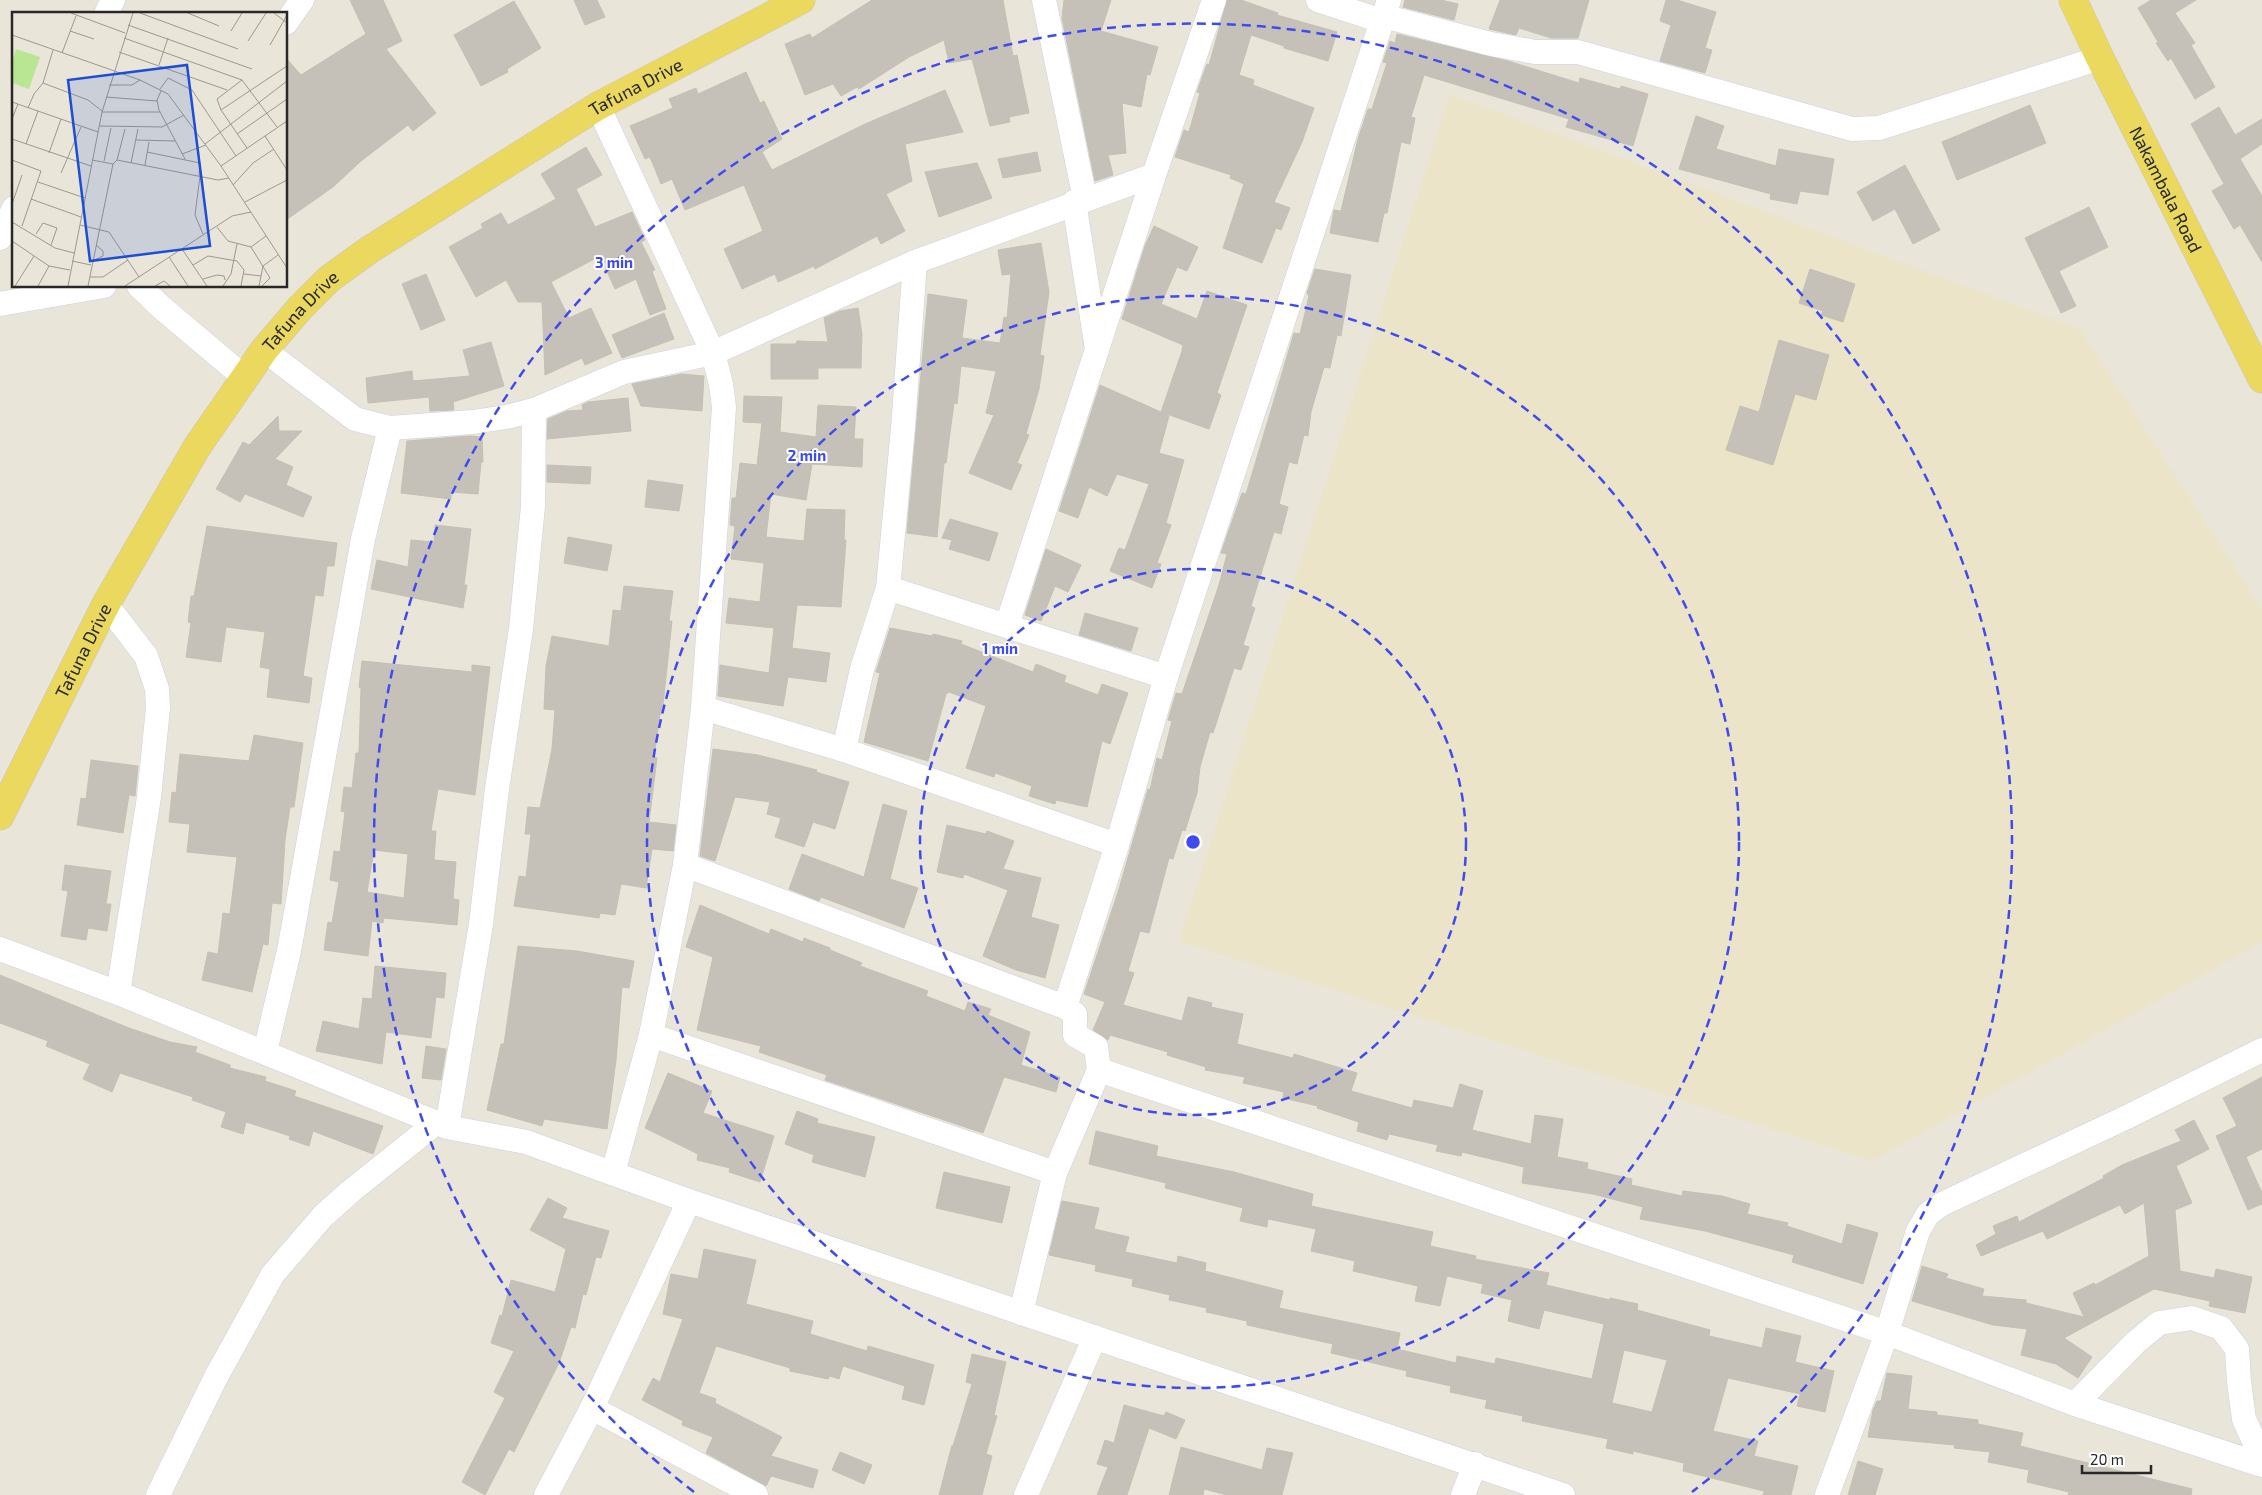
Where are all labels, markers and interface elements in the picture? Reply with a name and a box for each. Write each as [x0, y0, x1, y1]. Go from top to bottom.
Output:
inset map [12, 12, 288, 288]
street label: Tafuna Drive [584, 53, 686, 120]
street label: Nakambala Road [2125, 123, 2207, 256]
text: 3 min [595, 253, 633, 271]
street label: Tafuna Drive [257, 265, 343, 356]
text: 2 min [788, 446, 826, 464]
street label: Tafuna Drive [50, 600, 116, 701]
text: 1 min [982, 639, 1018, 657]
centre of rings [1184, 833, 1202, 851]
scale bar [2082, 1442, 2151, 1474]
text: 20 m [2090, 1450, 2124, 1468]

